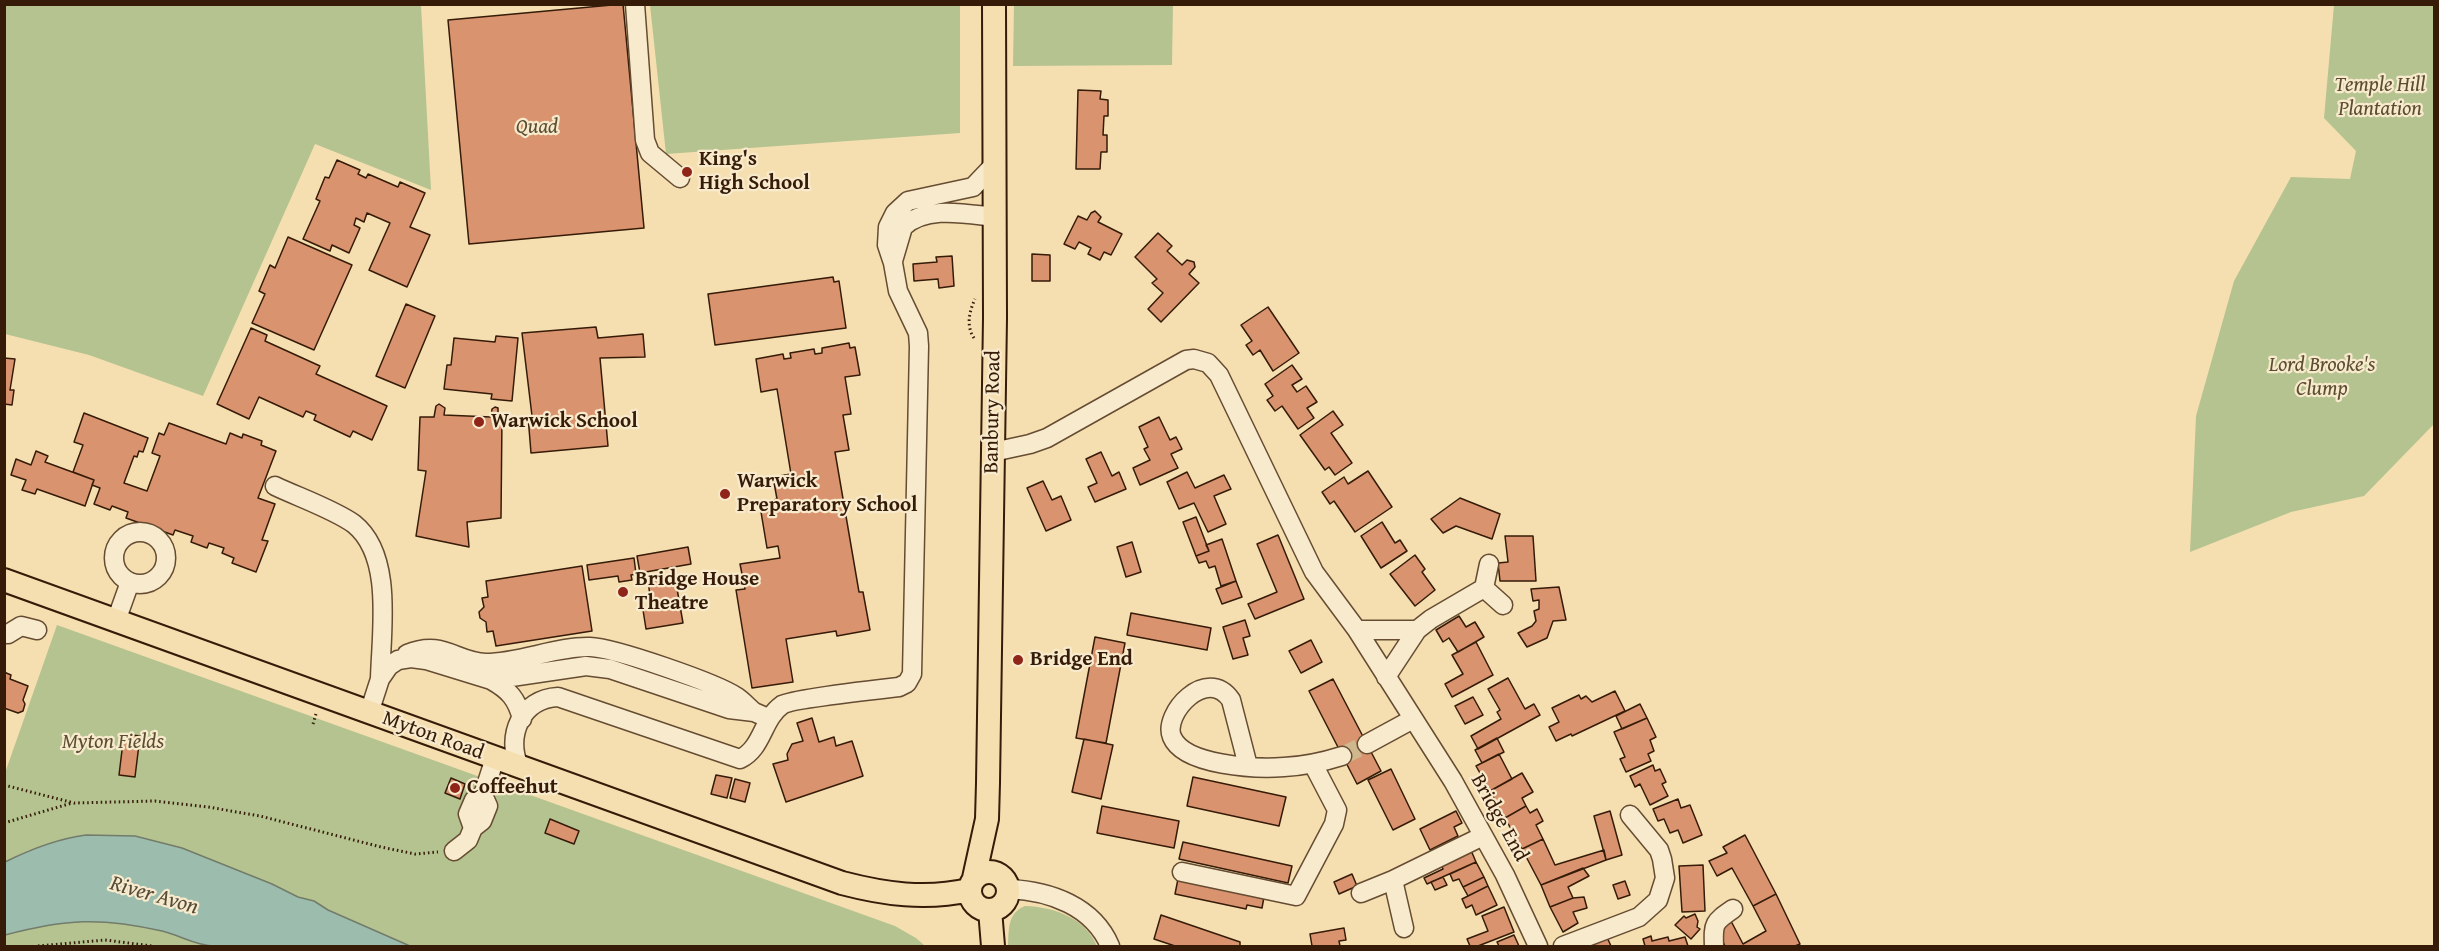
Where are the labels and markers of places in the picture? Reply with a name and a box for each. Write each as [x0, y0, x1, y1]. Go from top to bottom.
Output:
place label: King's High School [699, 147, 810, 197]
marker: King's High School [680, 165, 694, 179]
place label: Warwick School [491, 409, 638, 435]
marker: Warwick School [472, 415, 486, 429]
place label: Warwick Preparatory School [737, 469, 918, 519]
marker: Warwick Preparatory School [718, 487, 732, 501]
place label: Bridge House Theatre [635, 567, 759, 617]
marker: Bridge House Theatre [616, 585, 630, 599]
place label: Bridge End [1030, 647, 1133, 673]
marker: Bridge End [1011, 653, 1025, 667]
place label: Coffeehut [467, 775, 558, 801]
marker: Coffeehut [448, 781, 462, 795]

